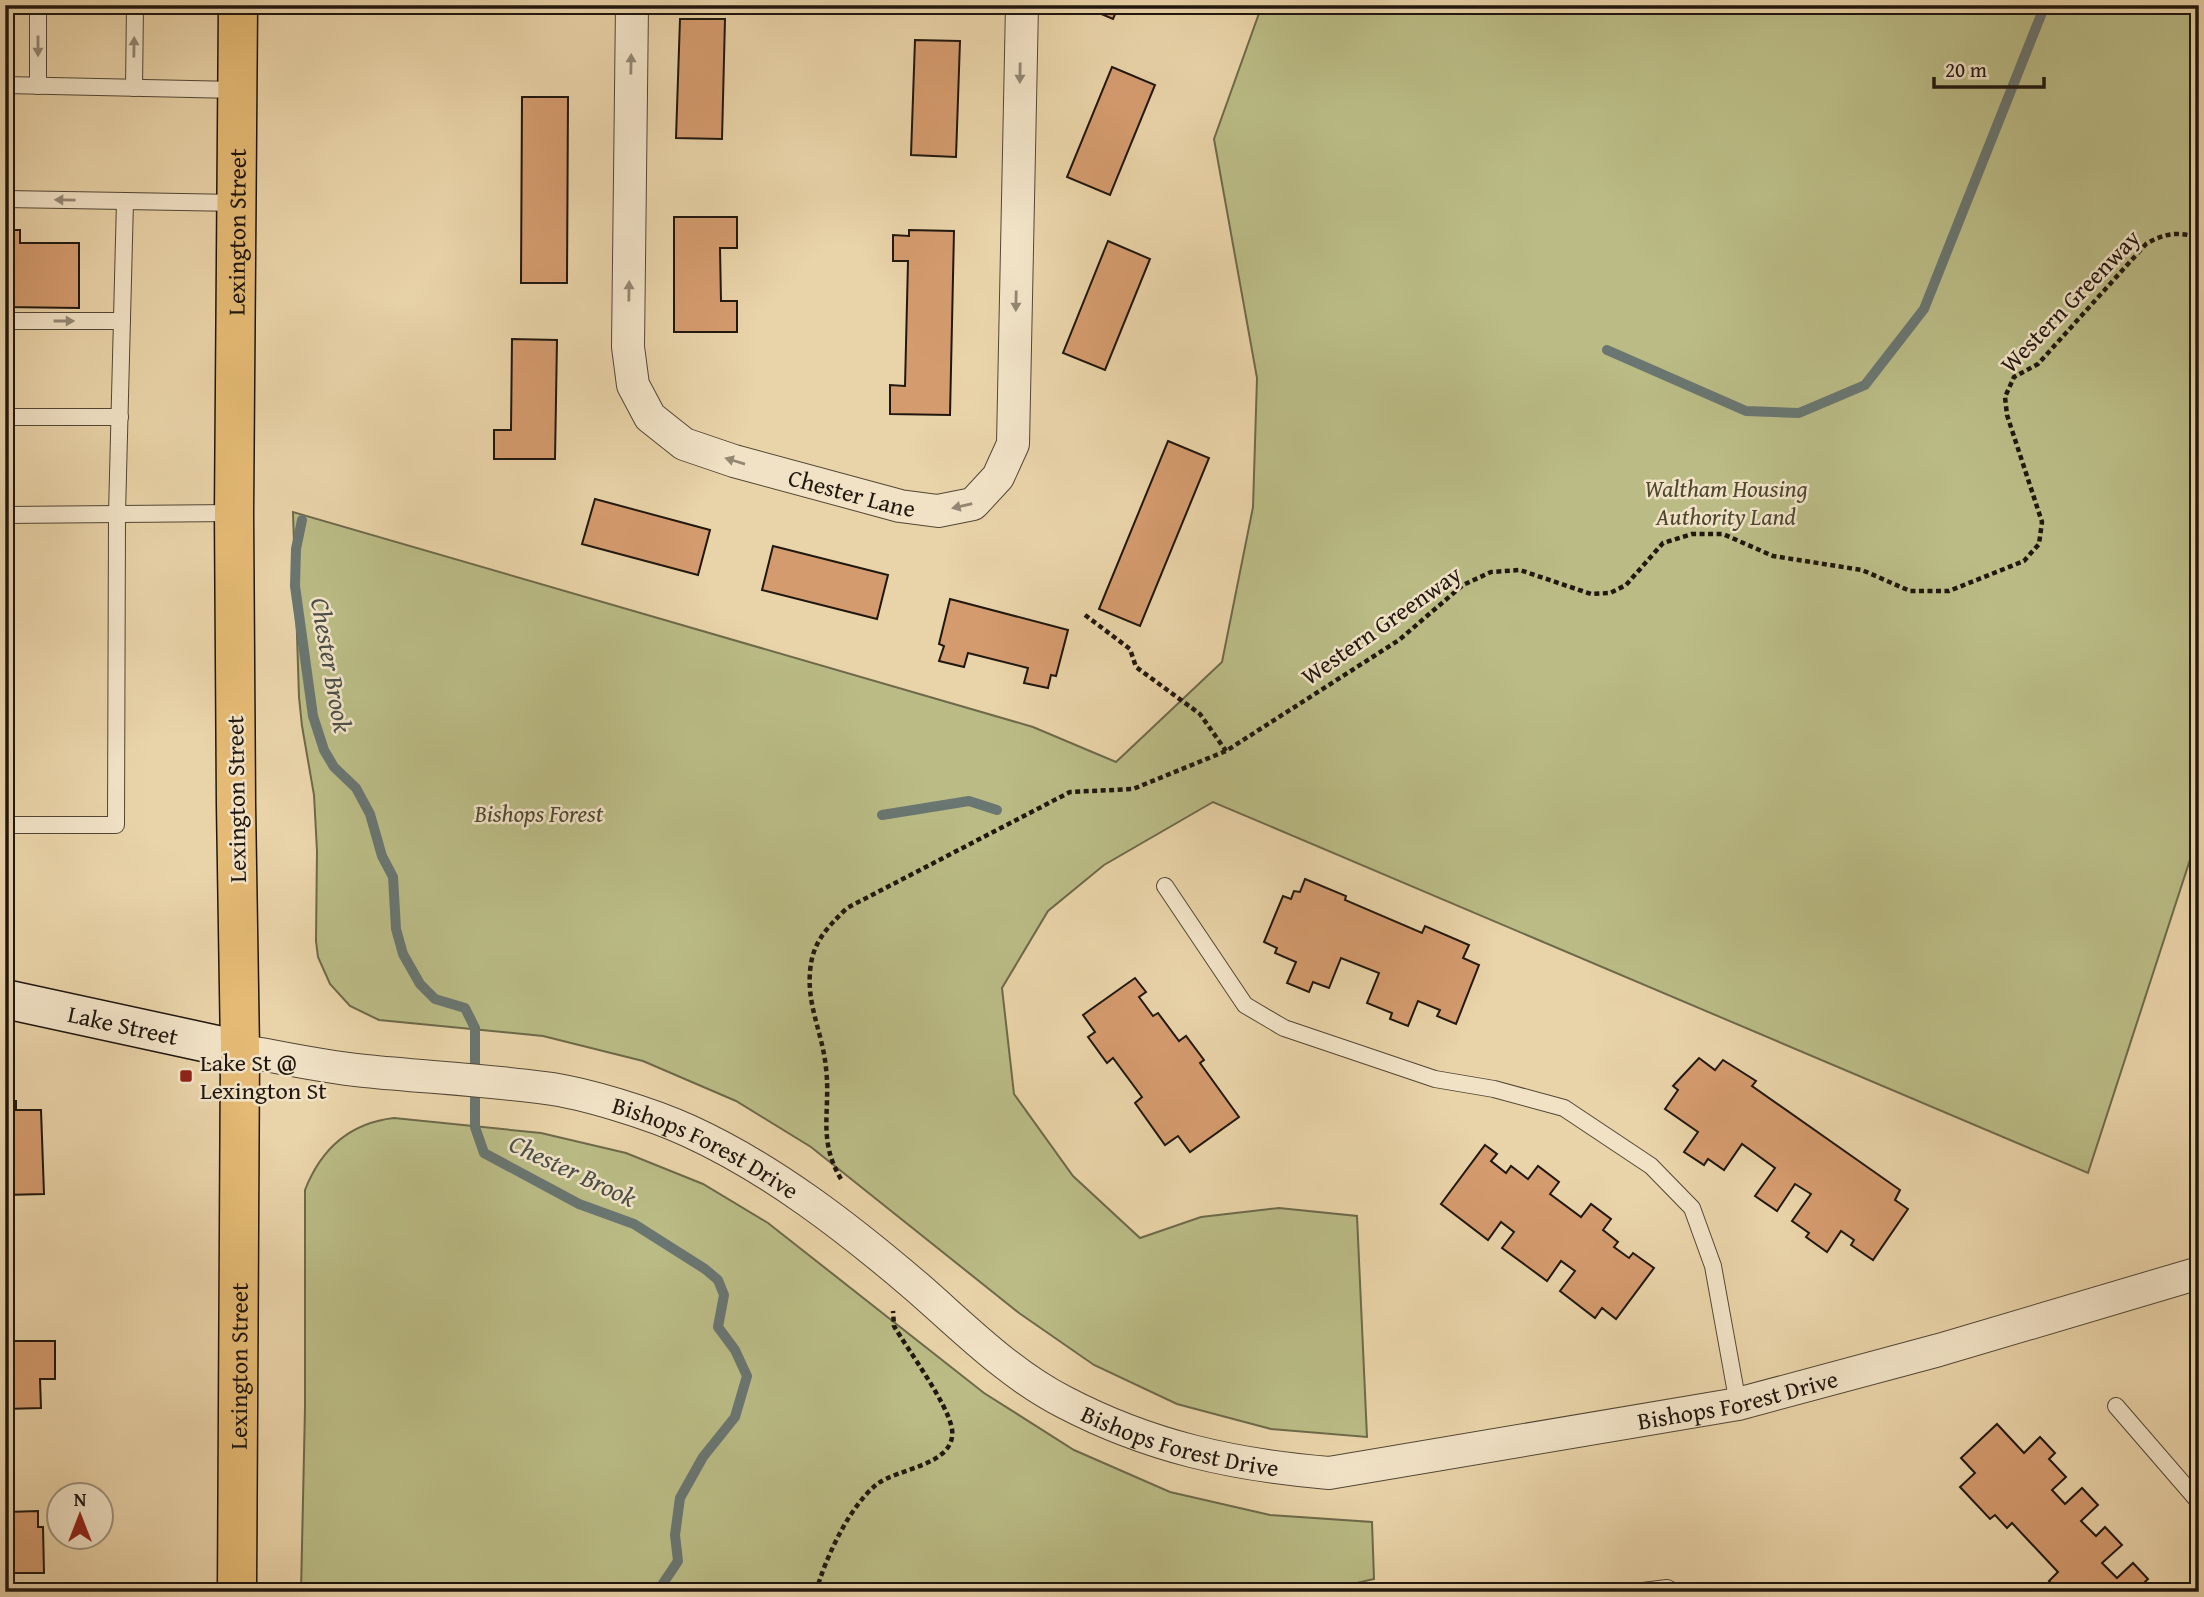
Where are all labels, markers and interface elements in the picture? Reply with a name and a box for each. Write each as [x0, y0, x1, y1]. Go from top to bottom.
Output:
one-way arrow [32, 35, 44, 57]
one-way arrow [129, 35, 140, 57]
scale bar [1934, 46, 2045, 90]
one-way arrow [625, 52, 637, 74]
text: 20 m [1945, 54, 1987, 85]
one-way arrow [1015, 63, 1026, 85]
street label: Lexington Street [218, 148, 254, 316]
one-way arrow [54, 195, 76, 206]
street label: Western Greenway [1992, 221, 2148, 381]
one-way arrow [623, 280, 635, 302]
one-way arrow [1010, 290, 1021, 312]
one-way arrow [53, 315, 75, 327]
one-way arrow [724, 455, 745, 465]
street label: Chester Lane [785, 459, 917, 525]
park label: Waltham Housing Authority Land [1644, 471, 1808, 534]
one-way arrow [951, 501, 973, 512]
street label: Western Greenway [1294, 557, 1468, 693]
water label: Chester Brook [301, 595, 363, 736]
street label: Lexington Street [217, 715, 255, 883]
park label: Bishops Forest [474, 796, 604, 831]
street label: Lake Street [65, 996, 182, 1054]
place label: Lake St @ Lexington St [200, 1045, 327, 1108]
marker: Lake St @ Lexington St [178, 1068, 194, 1084]
street label: Bishops Forest Drive [608, 1087, 806, 1207]
water label: Chester Brook [503, 1124, 643, 1217]
street label: Lexington Street [220, 1282, 256, 1450]
street label: Bishops Forest Drive [1635, 1360, 1842, 1438]
street label: Bishops Forest Drive [1076, 1396, 1281, 1485]
north arrow [46, 1482, 116, 1552]
text: N [74, 1485, 87, 1513]

